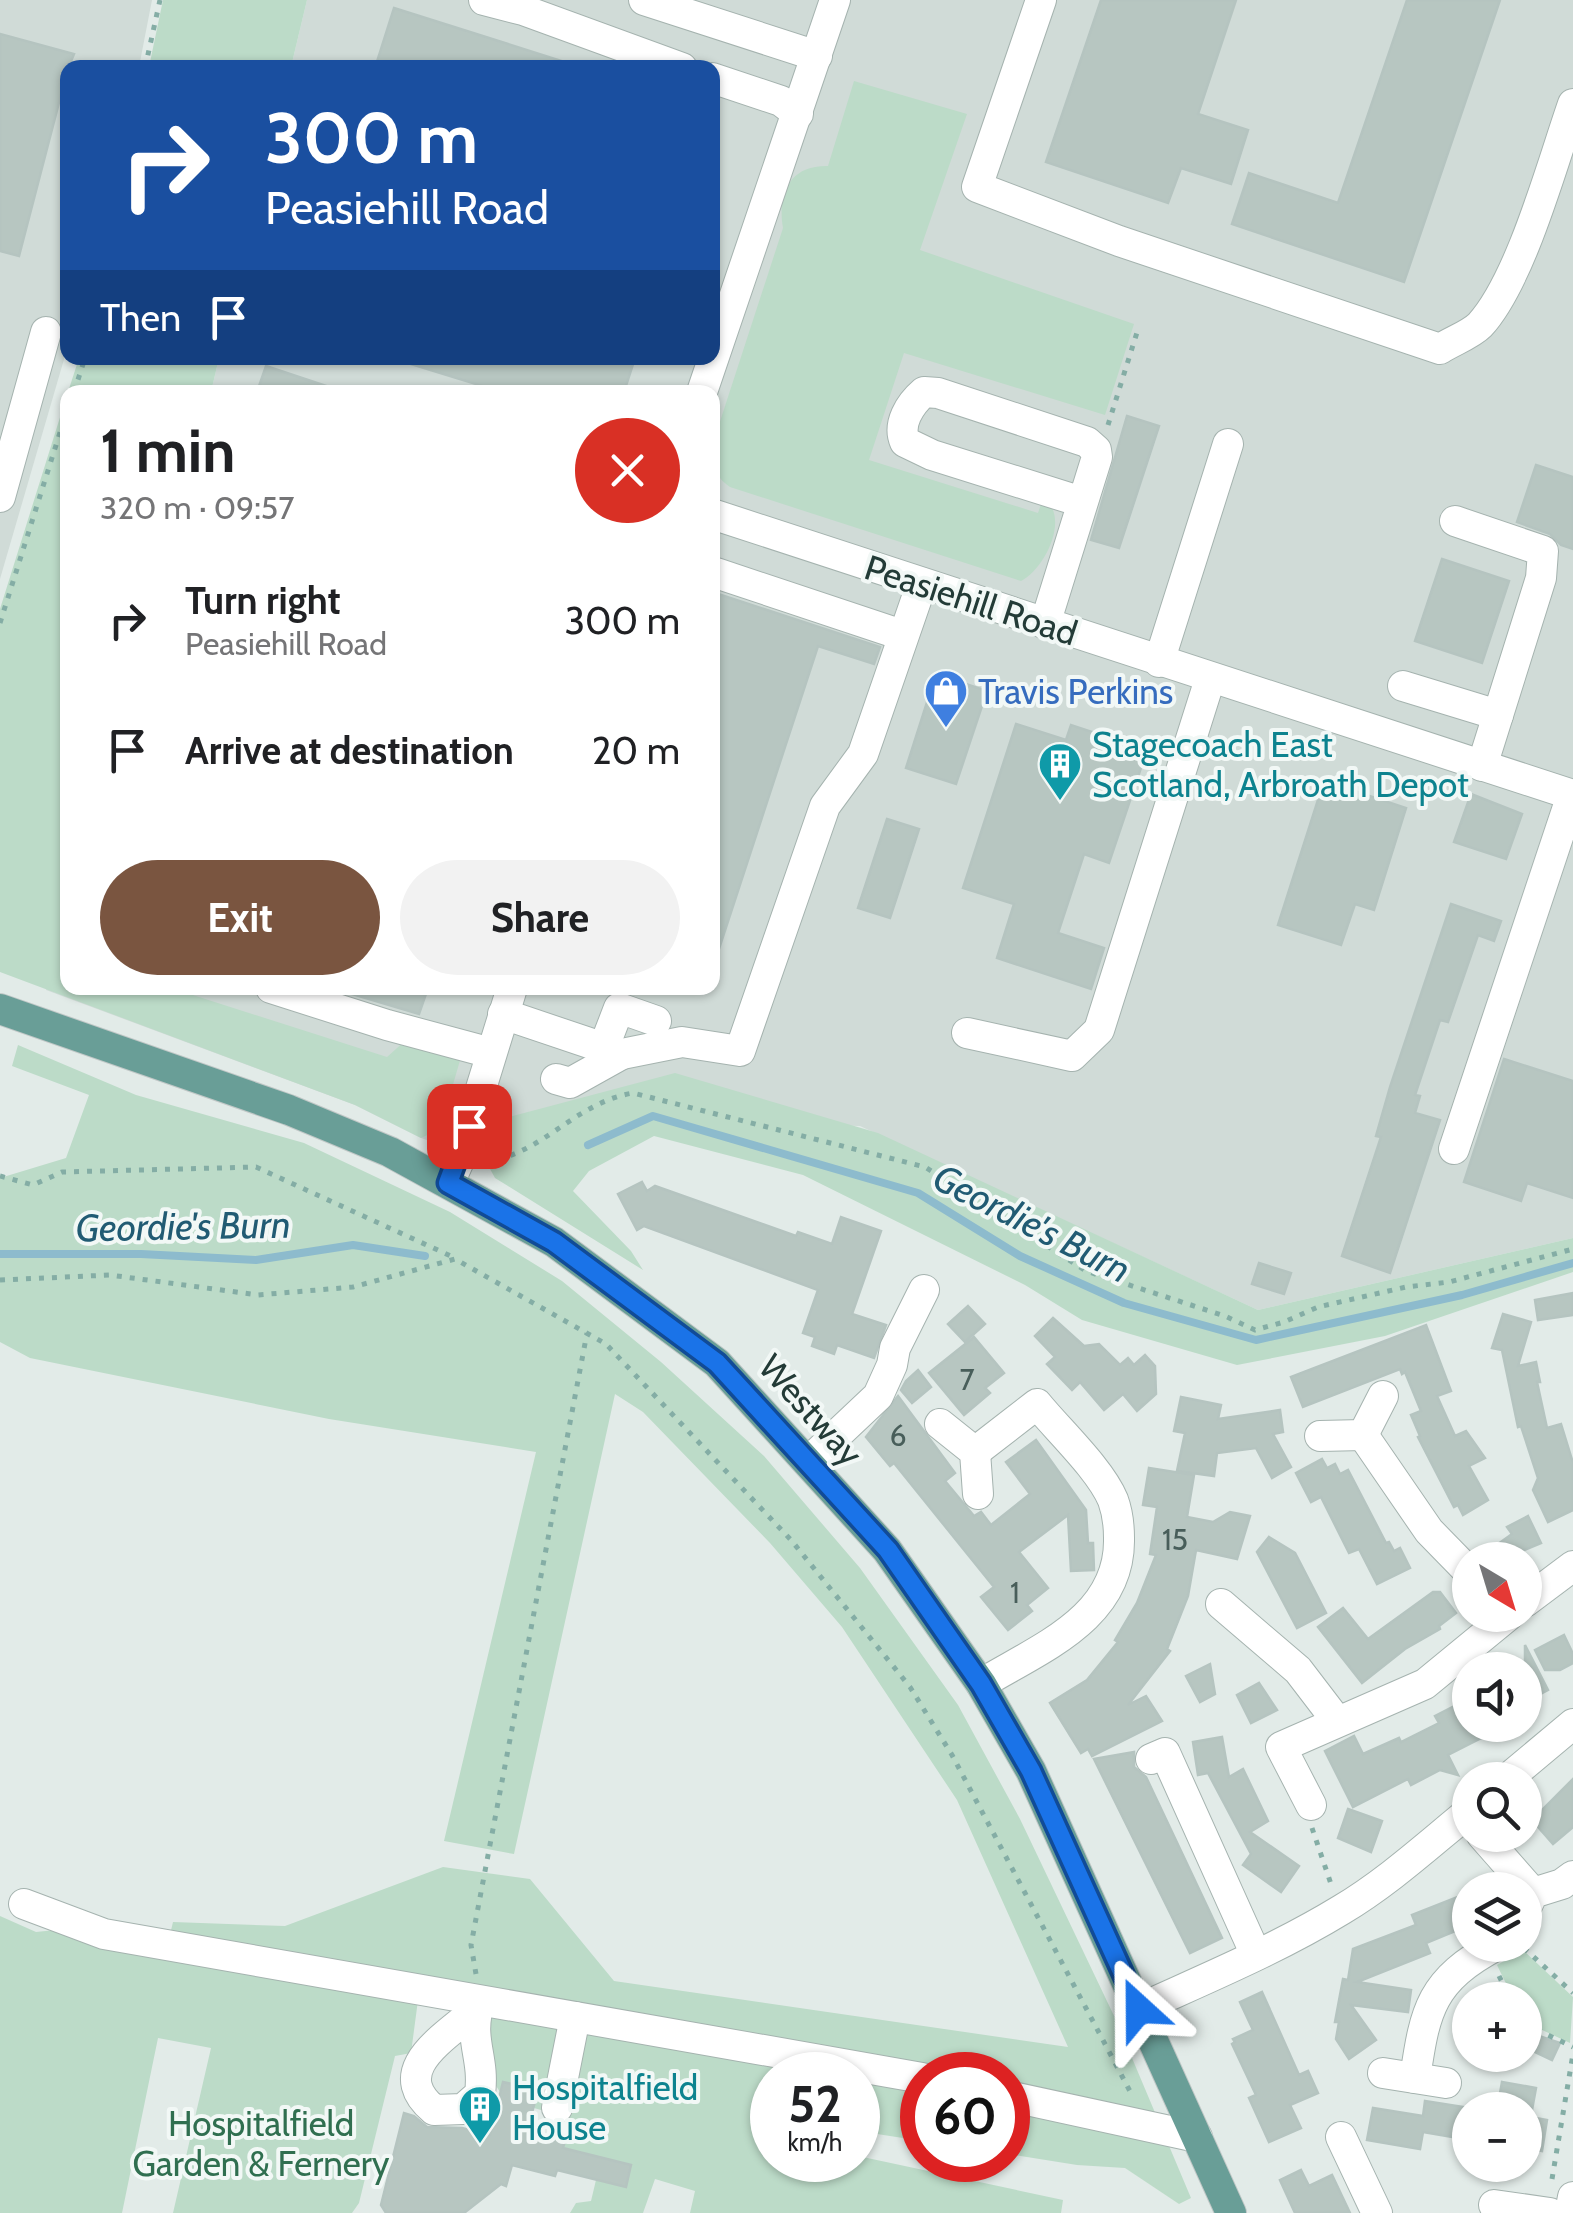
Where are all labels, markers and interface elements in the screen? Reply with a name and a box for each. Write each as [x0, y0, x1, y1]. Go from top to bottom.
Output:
text: 300 m [265, 95, 478, 181]
icon: right [100, 100, 230, 230]
text: Peasiehill Road [265, 181, 549, 235]
icon: arrive [201, 290, 256, 345]
text: Then [100, 294, 181, 341]
text: 1 min [100, 414, 235, 487]
button: close [575, 418, 680, 523]
text: 320 m · 09:57 [100, 488, 294, 527]
street label: Peasiehill Road [859, 545, 1083, 655]
text: Turn right [185, 577, 341, 624]
icon: right [100, 593, 155, 648]
text: 300 m [565, 597, 680, 644]
text: Peasiehill Road [185, 624, 387, 663]
shop icon: Travis Perkins [923, 668, 969, 729]
place label: Travis Perkins [978, 670, 1173, 713]
icon: arrive [100, 723, 155, 778]
place label: Stagecoach East Scotland, Arbroath Depot [1092, 723, 1469, 806]
text: Arrive at destination [185, 727, 514, 774]
text: 20 m [592, 727, 680, 774]
building icon: Stagecoach East Scotland, Arbroath Depot [1037, 741, 1083, 802]
button: Exit [100, 860, 380, 975]
button: Share [400, 860, 680, 975]
pin [427, 1084, 512, 1169]
icon: arrive [442, 1099, 497, 1154]
water label: Geordie's Burn [925, 1153, 1139, 1293]
water label: Geordie's Burn [75, 1201, 291, 1251]
street label: Westway [750, 1345, 872, 1475]
house number: 7 [959, 1361, 975, 1398]
house number: 6 [889, 1417, 907, 1454]
house number: 15 [1162, 1521, 1188, 1558]
north arrow [1452, 1542, 1542, 1632]
map controls [1452, 1542, 1542, 2182]
house number: 1 [1010, 1574, 1020, 1611]
button: sound [1452, 1652, 1542, 1742]
button: search [1452, 1762, 1542, 1852]
button: layers [1452, 1872, 1542, 1962]
position arrow [1087, 1957, 1191, 2061]
button: + [1452, 1982, 1542, 2072]
speed limit sign: 60 [900, 2052, 1030, 2182]
place label: Hospitalfield House [512, 2066, 698, 2149]
text: 52 [788, 2074, 842, 2135]
building icon: Hospitalfield House [457, 2084, 503, 2145]
button: − [1452, 2092, 1542, 2182]
park label: Hospitalfield Garden & Fernery [133, 2102, 390, 2185]
text: km/h [788, 2127, 842, 2157]

